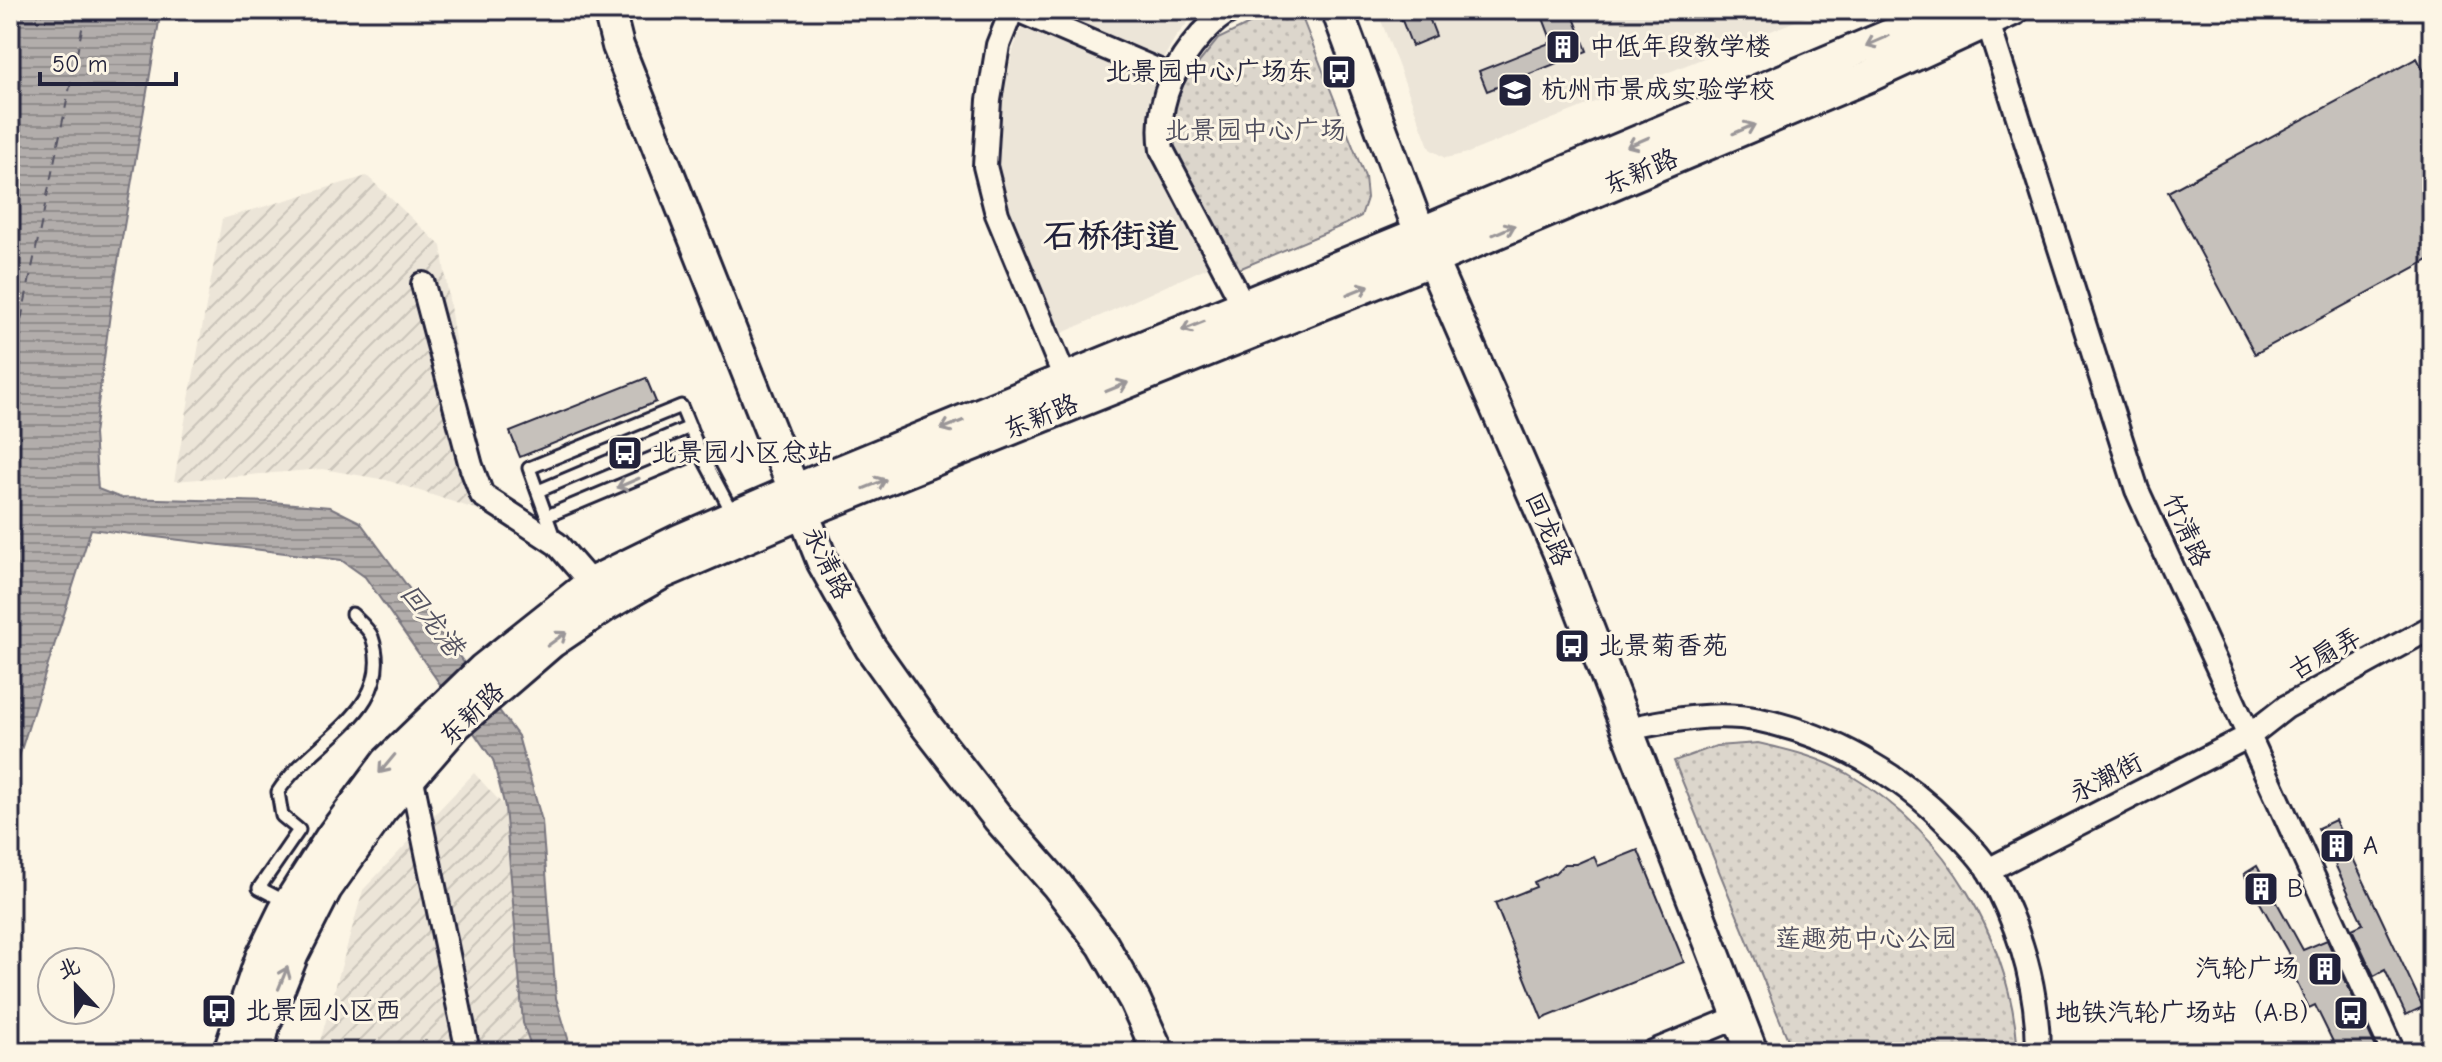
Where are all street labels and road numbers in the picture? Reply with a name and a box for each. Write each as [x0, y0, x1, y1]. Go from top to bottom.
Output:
street label: 东新路 [1599, 143, 1683, 201]
street label: 东新路 [999, 388, 1083, 446]
street label: 回龙路 [1519, 487, 1577, 571]
street label: 竹清路 [2156, 488, 2216, 572]
street label: 永清路 [796, 521, 858, 605]
street label: 古扇弄 [2284, 622, 2366, 686]
street label: 东新路 [434, 676, 510, 752]
street label: 永潮街 [2064, 747, 2148, 809]

